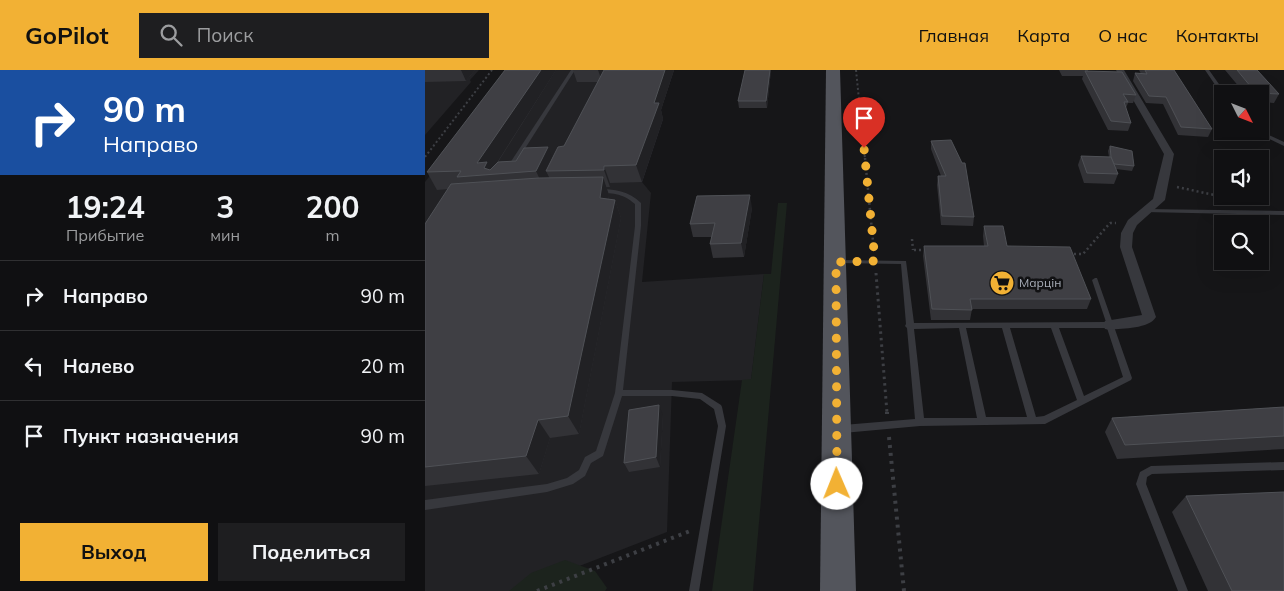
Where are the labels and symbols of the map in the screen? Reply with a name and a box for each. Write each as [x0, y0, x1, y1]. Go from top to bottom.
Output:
north arrow [1214, 85, 1269, 140]
pin [843, 97, 885, 148]
supermarket icon: Марцін [989, 270, 1015, 296]
place label: Марцін [1019, 275, 1061, 290]
position arrow [810, 457, 862, 509]

